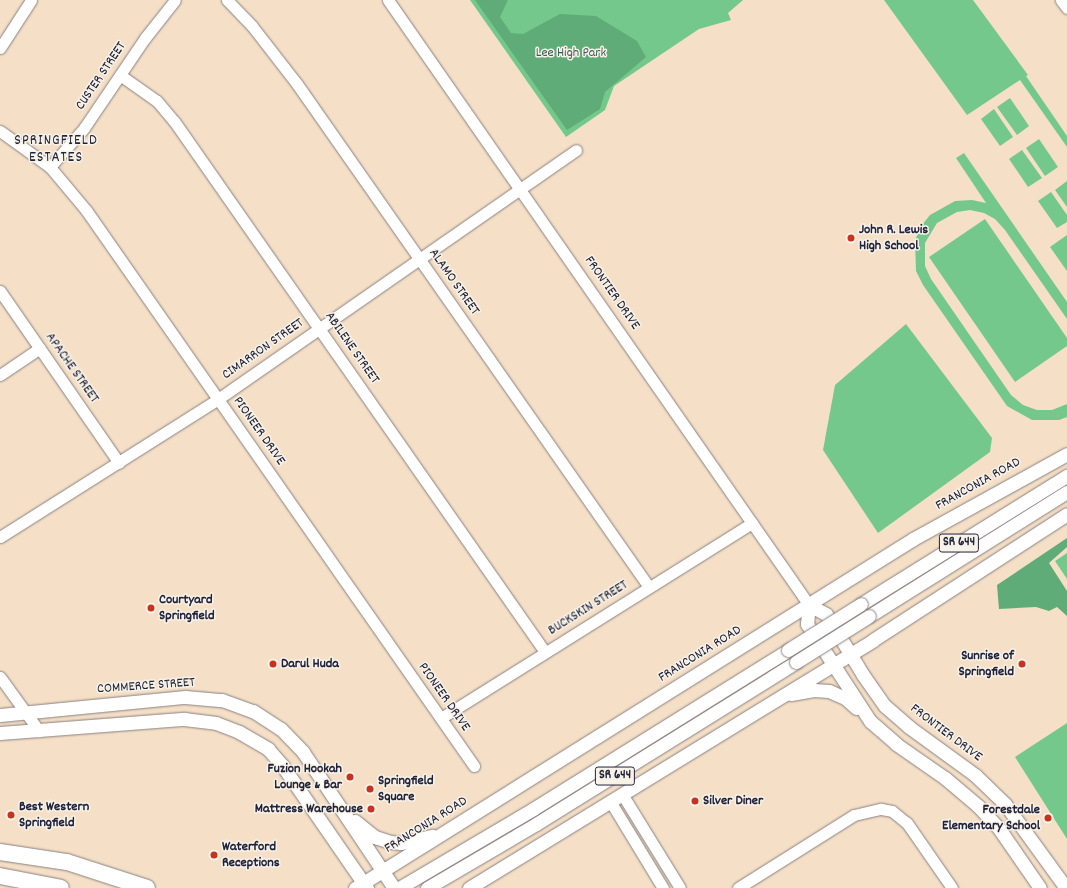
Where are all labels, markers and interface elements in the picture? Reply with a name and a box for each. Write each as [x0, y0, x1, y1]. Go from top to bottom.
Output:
street label: CUSTER STREET [72, 39, 130, 113]
park label: Lee High Park [536, 45, 606, 61]
district label: SPRINGFIELD ESTATES [14, 132, 98, 167]
place label: John R. Lewis High School [859, 222, 928, 254]
marker: John R. Lewis High School [846, 233, 856, 243]
street label: ALAMO STREET [425, 245, 483, 319]
street label: FRONTIER DRIVE [581, 253, 643, 333]
street label: ABILENE STREET [321, 309, 383, 387]
street label: CIMARRON STREET [219, 315, 307, 383]
street label: APACHE STREET [42, 330, 102, 406]
street label: PIONEER DRIVE [229, 393, 289, 469]
street label: FRANCONIA ROAD [933, 454, 1023, 514]
road number: SR 644 [938, 532, 980, 554]
street label: BUCKSKIN STREET [545, 577, 631, 639]
place label: Courtyard Springfield [159, 592, 215, 624]
marker: Courtyard Springfield [146, 603, 156, 613]
street label: FRANCONIA ROAD [656, 622, 744, 686]
place label: Sunrise of Springfield [958, 648, 1014, 680]
place label: Darul Huda [281, 656, 339, 672]
marker: Darul Huda [268, 659, 278, 669]
street label: PIONEER DRIVE [414, 659, 474, 735]
marker: Sunrise of Springfield [1017, 659, 1027, 669]
street label: COMMERCE STREET [97, 674, 195, 698]
street label: FRONTIER DRIVE [907, 700, 985, 766]
place label: Fuzion Hookah Lounge & Bar [268, 761, 342, 794]
road number: SR 644 [594, 765, 636, 787]
marker: Fuzion Hookah Lounge & Bar [345, 772, 355, 782]
place label: Springfield Square [378, 773, 434, 806]
marker: Springfield Square [365, 784, 375, 794]
street label: FRANCONIA ROAD [382, 793, 470, 857]
place label: Silver Diner [703, 793, 763, 809]
marker: Silver Diner [690, 796, 700, 806]
place label: Best Western Springfield [19, 799, 89, 832]
place label: Mattress Warehouse [255, 801, 363, 817]
place label: Forestdale Elementary School [942, 802, 1040, 834]
marker: Mattress Warehouse [366, 804, 376, 814]
marker: Best Western Springfield [6, 810, 16, 820]
marker: Forestdale Elementary School [1043, 813, 1053, 823]
place label: Waterford Receptions [222, 839, 280, 872]
marker: Waterford Receptions [209, 850, 219, 860]

